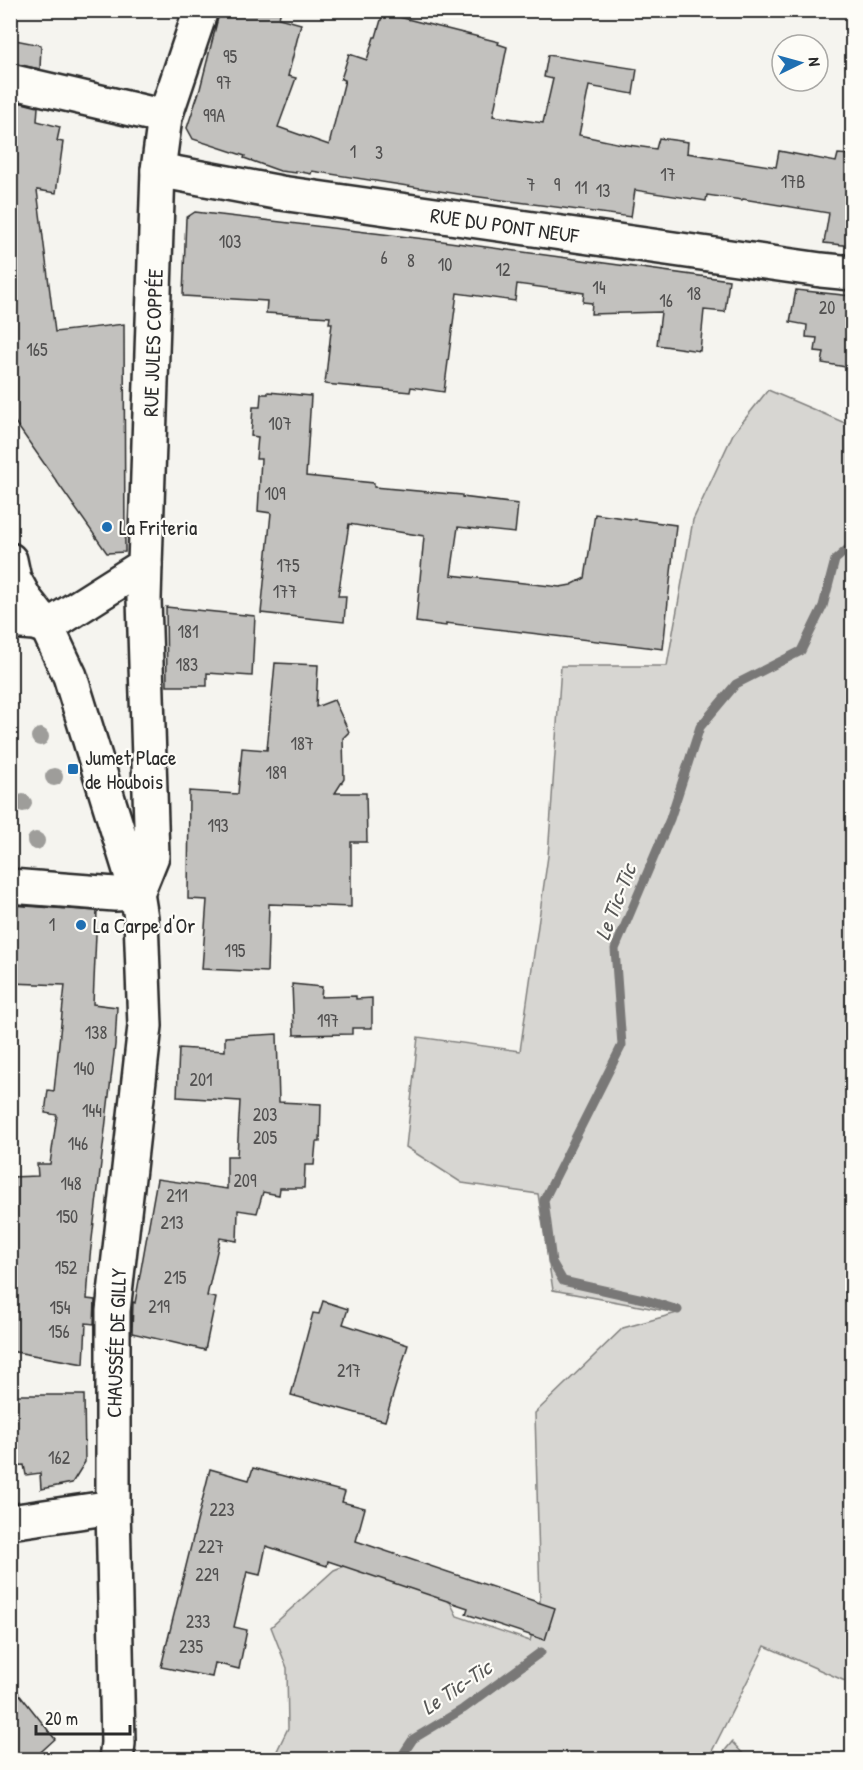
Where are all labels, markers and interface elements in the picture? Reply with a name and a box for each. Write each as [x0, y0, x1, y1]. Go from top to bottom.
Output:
north arrow [770, 33, 830, 93]
house number: 95 [223, 44, 237, 69]
text: N [804, 56, 826, 67]
house number: 97 [216, 70, 232, 95]
house number: 99A [203, 103, 225, 128]
house number: 1 [350, 139, 356, 164]
house number: 3 [375, 140, 383, 165]
house number: 17 [660, 162, 676, 187]
house number: 17B [781, 169, 805, 194]
house number: 7 [527, 172, 536, 197]
house number: 9 [554, 172, 561, 197]
house number: 11 [574, 175, 588, 200]
house number: 13 [596, 178, 610, 203]
street label: RUE DU PONT NEUF [429, 200, 582, 250]
house number: 103 [219, 229, 241, 254]
house number: 6 [380, 245, 388, 270]
house number: 8 [407, 248, 415, 273]
house number: 10 [438, 252, 452, 277]
house number: 12 [496, 257, 511, 282]
street label: RUE JULES COPPÉE [135, 268, 169, 417]
house number: 14 [592, 275, 606, 300]
house number: 18 [687, 281, 701, 306]
house number: 16 [659, 288, 673, 313]
house number: 20 [819, 295, 835, 320]
house number: 165 [26, 337, 48, 362]
house number: 107 [268, 411, 292, 436]
house number: 109 [264, 481, 286, 506]
place label: La Friteria [119, 513, 197, 542]
marker: La Friteria [100, 520, 114, 534]
house number: 175 [276, 553, 300, 578]
house number: 177 [273, 579, 297, 604]
house number: 181 [178, 619, 198, 644]
house number: 183 [176, 652, 198, 677]
house number: 187 [290, 731, 314, 756]
place label: Jumet Place de Houbois [85, 743, 176, 796]
house number: 189 [266, 760, 287, 785]
marker: Jumet Place de Houbois [66, 762, 80, 776]
house number: 193 [207, 813, 229, 838]
water label: Le Tic-Tic [587, 858, 644, 944]
place label: La Carpe d'Or [93, 911, 195, 940]
house number: 1 [49, 912, 55, 937]
marker: La Carpe d'Or [74, 918, 88, 932]
house number: 195 [225, 938, 246, 963]
house number: 197 [317, 1008, 339, 1033]
house number: 138 [85, 1020, 107, 1045]
house number: 140 [73, 1056, 95, 1081]
house number: 201 [189, 1067, 213, 1092]
house number: 144 [82, 1098, 102, 1123]
house number: 203 [253, 1102, 277, 1127]
house number: 205 [253, 1125, 277, 1150]
house number: 146 [68, 1131, 88, 1156]
house number: 209 [233, 1168, 257, 1193]
house number: 148 [60, 1171, 82, 1196]
house number: 211 [166, 1183, 188, 1208]
house number: 150 [56, 1204, 78, 1229]
house number: 213 [160, 1210, 184, 1235]
house number: 152 [55, 1255, 78, 1280]
house number: 215 [164, 1265, 187, 1290]
street label: CHAUSSÉE DE GILLY [99, 1267, 133, 1418]
house number: 219 [148, 1294, 170, 1319]
house number: 154 [50, 1295, 71, 1320]
house number: 156 [48, 1319, 70, 1344]
house number: 217 [337, 1358, 361, 1383]
house number: 162 [48, 1445, 71, 1470]
house number: 223 [210, 1497, 234, 1522]
house number: 227 [198, 1534, 224, 1559]
house number: 229 [195, 1562, 219, 1587]
house number: 233 [186, 1609, 210, 1634]
house number: 235 [179, 1634, 203, 1659]
water label: Le Tic-Tic [415, 1651, 499, 1721]
scale bar [36, 1698, 130, 1736]
text: 20 m [45, 1706, 78, 1731]

